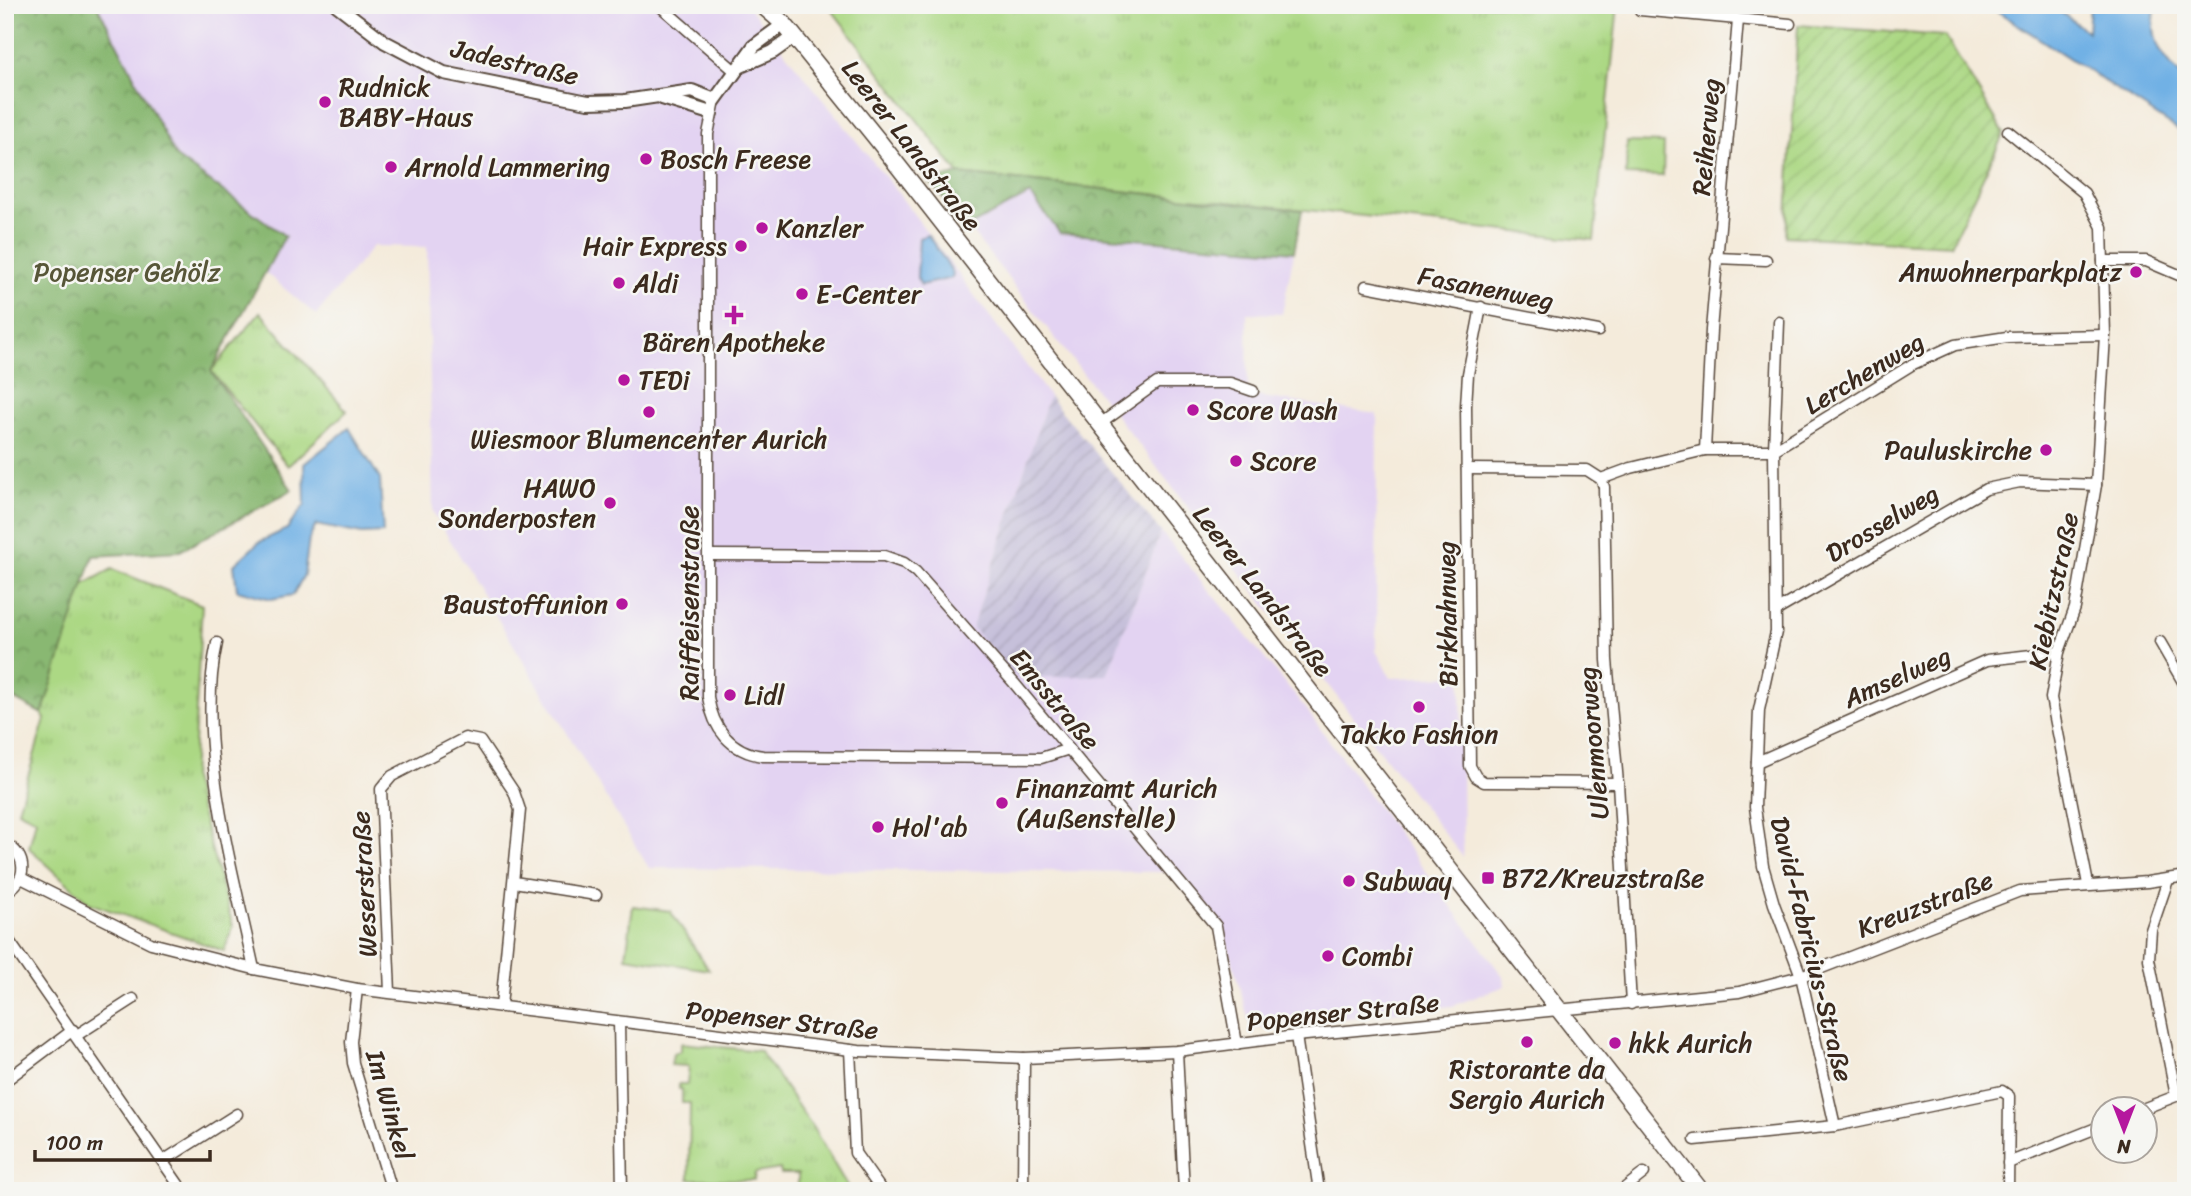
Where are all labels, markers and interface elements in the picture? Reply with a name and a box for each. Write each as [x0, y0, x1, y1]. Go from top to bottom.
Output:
street label: Jadestraße [446, 25, 583, 99]
street label: Leerer Landstraße [830, 49, 995, 242]
place label: Rudnick BABY-Haus [339, 64, 474, 140]
street label: Reiherweg [1678, 76, 1734, 198]
marker: Rudnick BABY-Haus [317, 94, 333, 110]
place label: Bosch Freese [660, 136, 811, 182]
place label: Arnold Lammering [404, 144, 610, 190]
marker: Bosch Freese [638, 151, 654, 167]
marker: Arnold Lammering [383, 159, 399, 175]
place label: Kanzler [776, 205, 864, 251]
marker: Kanzler [754, 220, 770, 236]
place label: Hair Express [583, 223, 727, 269]
marker: Hair Express [733, 238, 749, 254]
park label: Popenser Gehölz [34, 249, 221, 295]
place label: Anwohnerparkplatz [1898, 249, 2123, 295]
street label: Fasanenweg [1414, 252, 1558, 324]
place label: Aldi [632, 260, 679, 306]
marker: Anwohnerparkplatz [2128, 264, 2144, 280]
place label: E-Center [816, 271, 923, 317]
marker: Aldi [611, 275, 627, 291]
marker: E-Center [794, 286, 810, 302]
marker: Bären Apotheke [726, 307, 742, 323]
place label: Bären Apotheke [643, 319, 825, 365]
street label: Lerchenweg [1795, 319, 1933, 427]
place label: TEDi [638, 357, 690, 403]
marker: TEDi [616, 372, 632, 388]
place label: Score Wash [1207, 387, 1338, 433]
marker: Score Wash [1185, 402, 1201, 418]
marker: Wiesmoor Blumencenter Aurich [641, 404, 657, 420]
place label: Wiesmoor Blumencenter Aurich [470, 416, 828, 462]
place label: Pauluskirche [1884, 427, 2032, 473]
place label: Score [1250, 438, 1317, 484]
marker: Pauluskirche [2038, 442, 2054, 458]
marker: Score [1228, 453, 1244, 469]
place label: HAWO Sonderposten [438, 465, 596, 541]
street label: Drosselweg [1816, 471, 1948, 575]
marker: HAWO Sonderposten [602, 495, 618, 511]
street label: Leerer Landstraße [1181, 495, 1346, 688]
street label: Raiffeisenstraße [666, 505, 712, 701]
street label: Kiebitzstraße [2014, 508, 2092, 674]
street label: Birkhahnweg [1423, 541, 1471, 687]
place label: Baustoffunion [443, 581, 608, 627]
marker: Baustoffunion [614, 596, 630, 612]
street label: Amselweg [1835, 633, 1959, 722]
street label: Emsstraße [998, 637, 1112, 761]
street label: Ulenmoorweg [1563, 665, 1623, 821]
place label: Lidl [744, 672, 785, 718]
marker: Lidl [722, 687, 738, 703]
marker: Takko Fashion [1411, 699, 1427, 715]
place label: Takko Fashion [1340, 711, 1498, 757]
place label: Finanzamt Aurich (Außenstelle) [1016, 765, 1217, 841]
marker: Finanzamt Aurich (Außenstelle) [994, 795, 1010, 811]
place label: Hol'ab [892, 804, 968, 850]
street label: Weserstraße [337, 810, 391, 958]
street label: David-Fabricius-Straße [1757, 811, 1867, 1087]
marker: Hol'ab [870, 819, 886, 835]
place label: B72/Kreuzstraße [1502, 855, 1704, 901]
street label: Kreuzstraße [1850, 857, 2000, 951]
place label: Subway [1363, 858, 1453, 904]
marker: B72/Kreuzstraße [1480, 870, 1496, 886]
marker: Subway [1341, 873, 1357, 889]
place label: Combi [1342, 933, 1413, 979]
marker: Combi [1320, 948, 1336, 964]
street label: Popenser Straße [1244, 979, 1442, 1045]
street label: Popenser Straße [683, 987, 881, 1053]
place label: hkk Aurich [1628, 1020, 1752, 1066]
marker: Ristorante da Sergio Aurich [1519, 1034, 1535, 1050]
marker: hkk Aurich [1607, 1035, 1623, 1051]
street label: Im Winkel [352, 1043, 428, 1166]
place label: Ristorante da Sergio Aurich [1449, 1046, 1606, 1122]
north arrow [2090, 1094, 2160, 1164]
scale bar [35, 1119, 210, 1163]
text: 100 m [46, 1124, 103, 1162]
text: N [2117, 1130, 2132, 1163]

